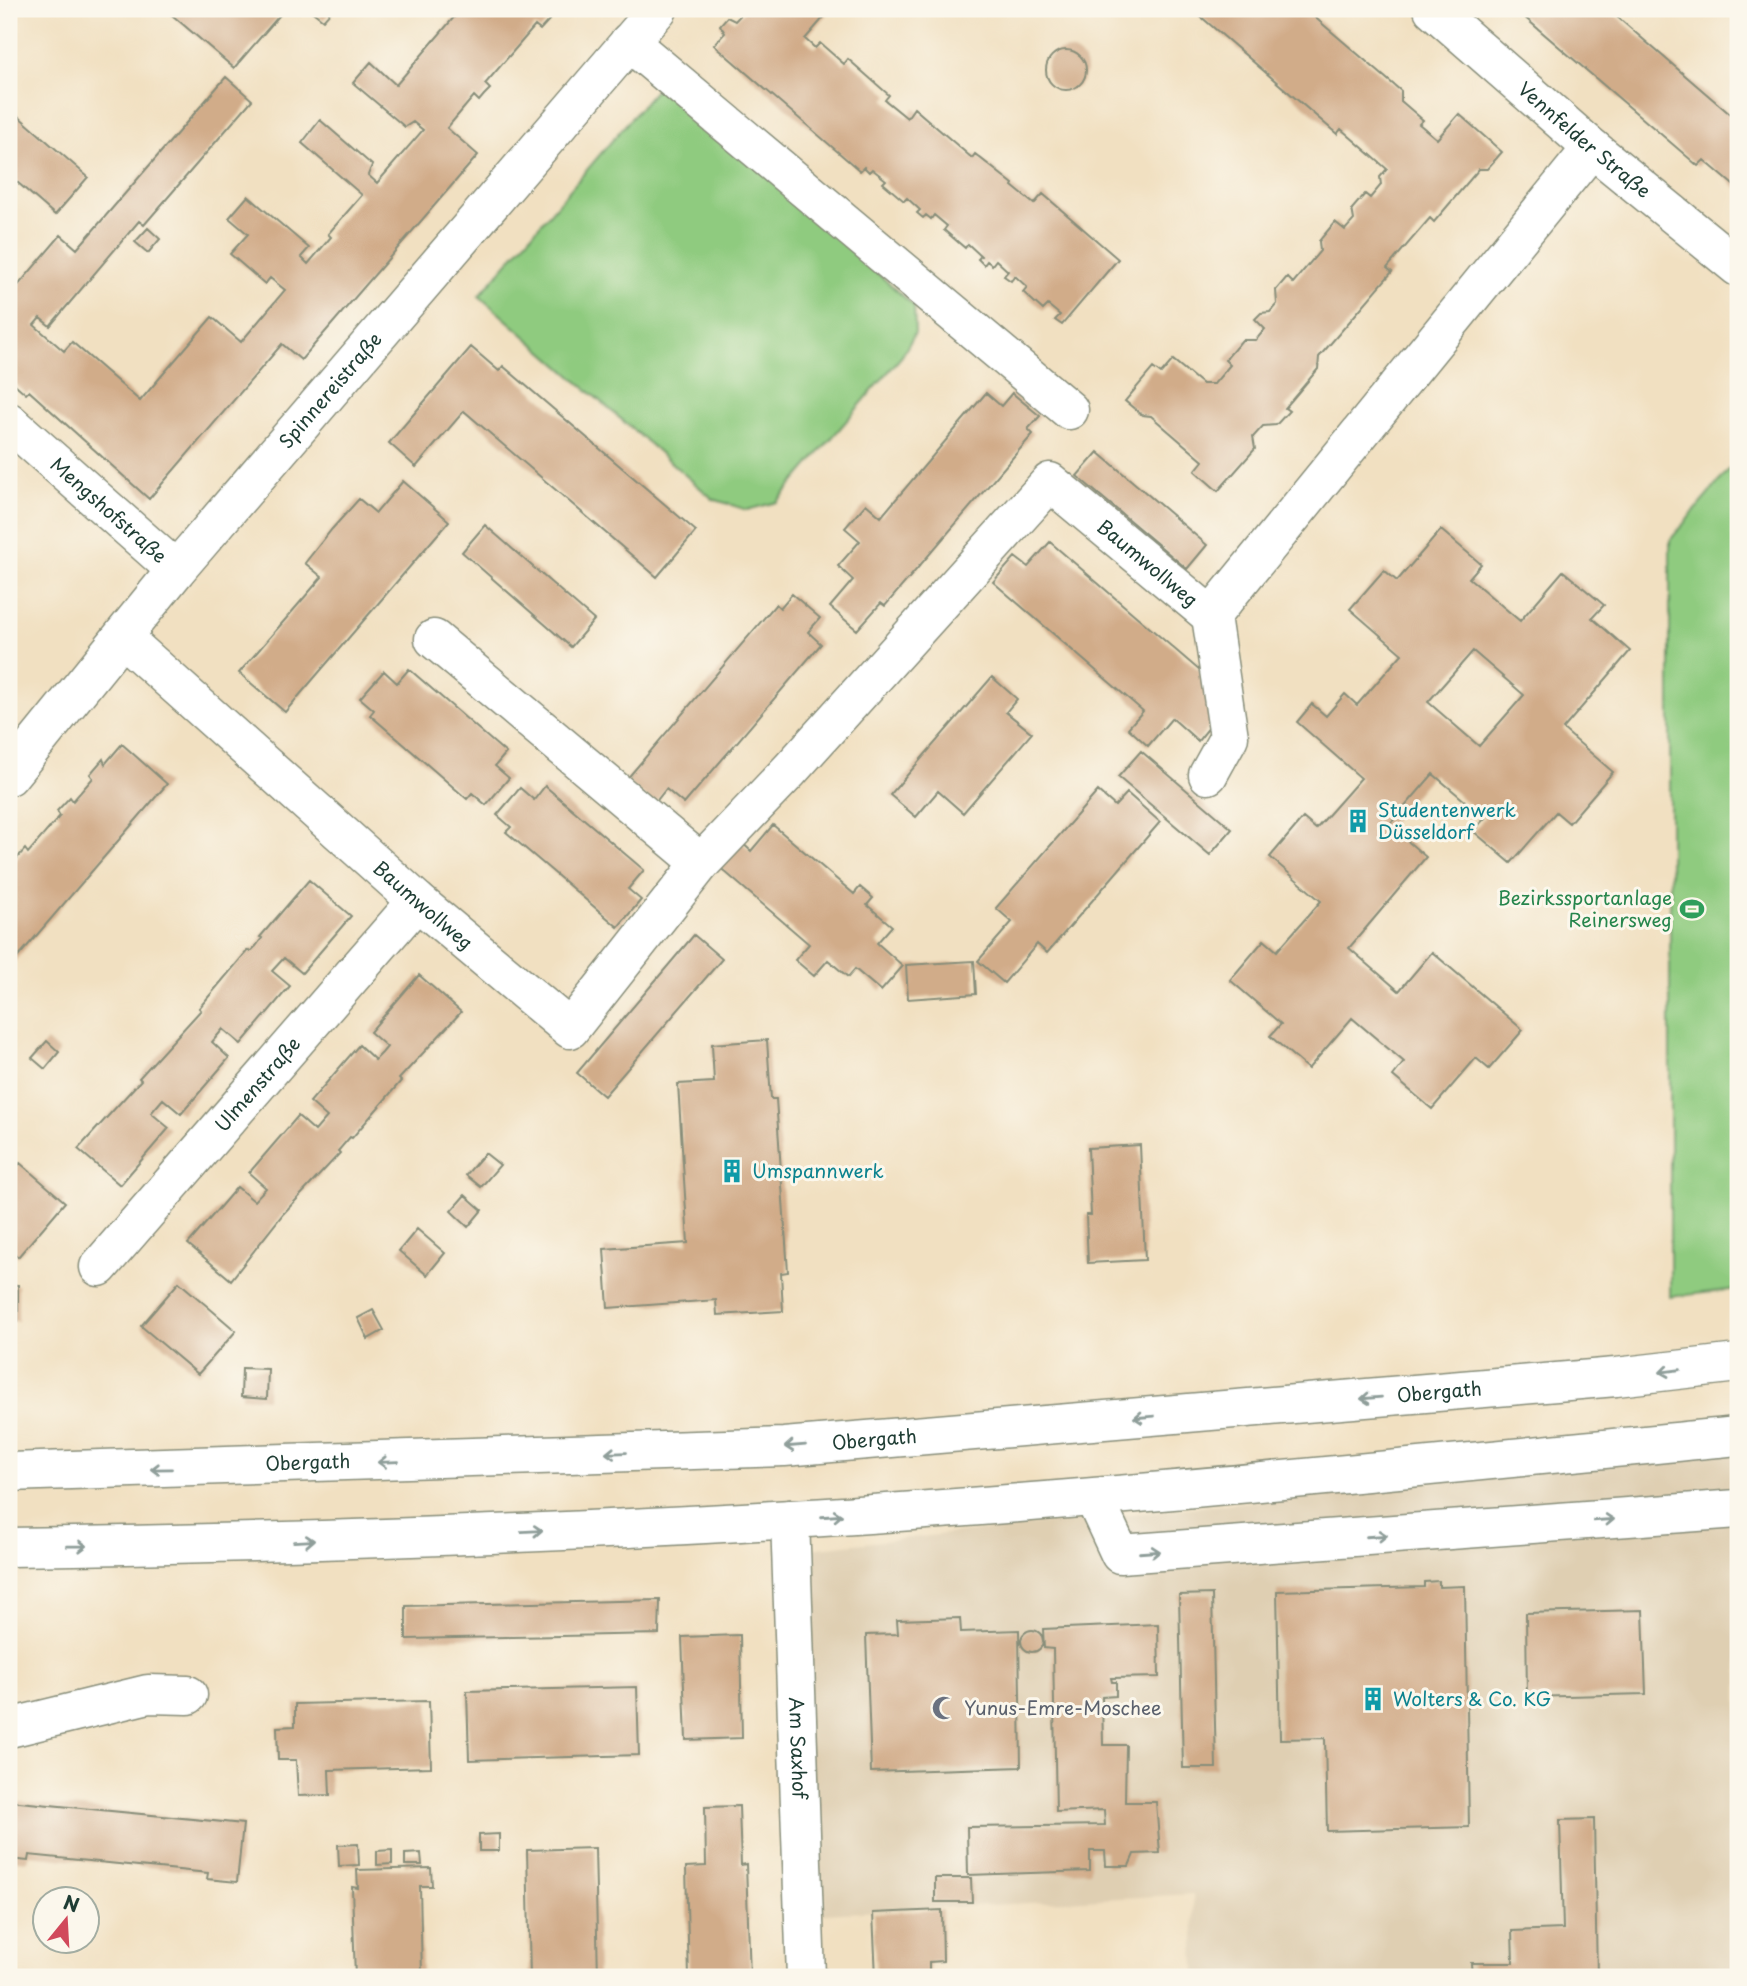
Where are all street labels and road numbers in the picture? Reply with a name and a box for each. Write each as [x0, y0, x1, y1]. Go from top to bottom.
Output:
street label: Vennfelder Straße [1512, 74, 1657, 204]
street label: Spinnereistraße [272, 325, 388, 454]
street label: Mengshofstraße [45, 450, 174, 569]
street label: Baumwollweg [1092, 512, 1205, 613]
street label: Baumwollweg [368, 854, 480, 956]
street label: Ulmenstraße [208, 1030, 306, 1137]
street label: Obergath [1396, 1373, 1483, 1408]
street label: Obergath [831, 1421, 918, 1456]
street label: Obergath [265, 1446, 351, 1477]
street label: Am Saxhof [783, 1696, 815, 1801]

